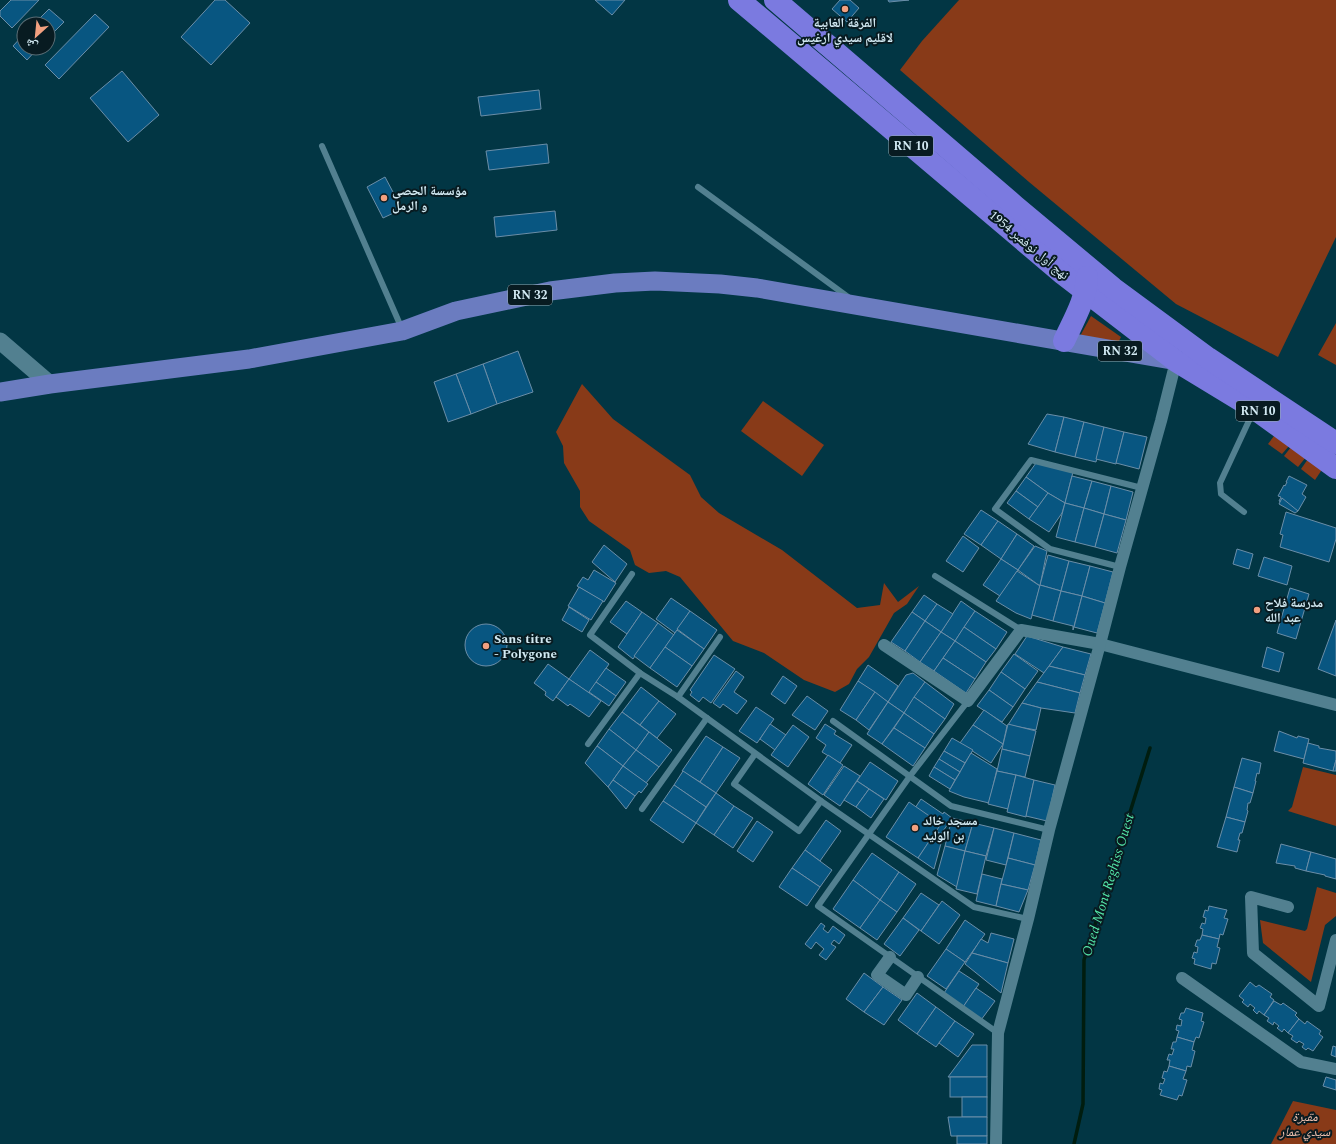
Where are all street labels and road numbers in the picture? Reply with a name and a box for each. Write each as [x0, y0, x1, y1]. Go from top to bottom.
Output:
road number: RN 10 [889, 136, 933, 156]
street label: نهج أول نوفمبر 1954 [985, 205, 1073, 285]
road number: RN 32 [508, 285, 552, 305]
road number: RN 32 [1098, 341, 1142, 361]
road number: RN 10 [1236, 401, 1280, 421]

